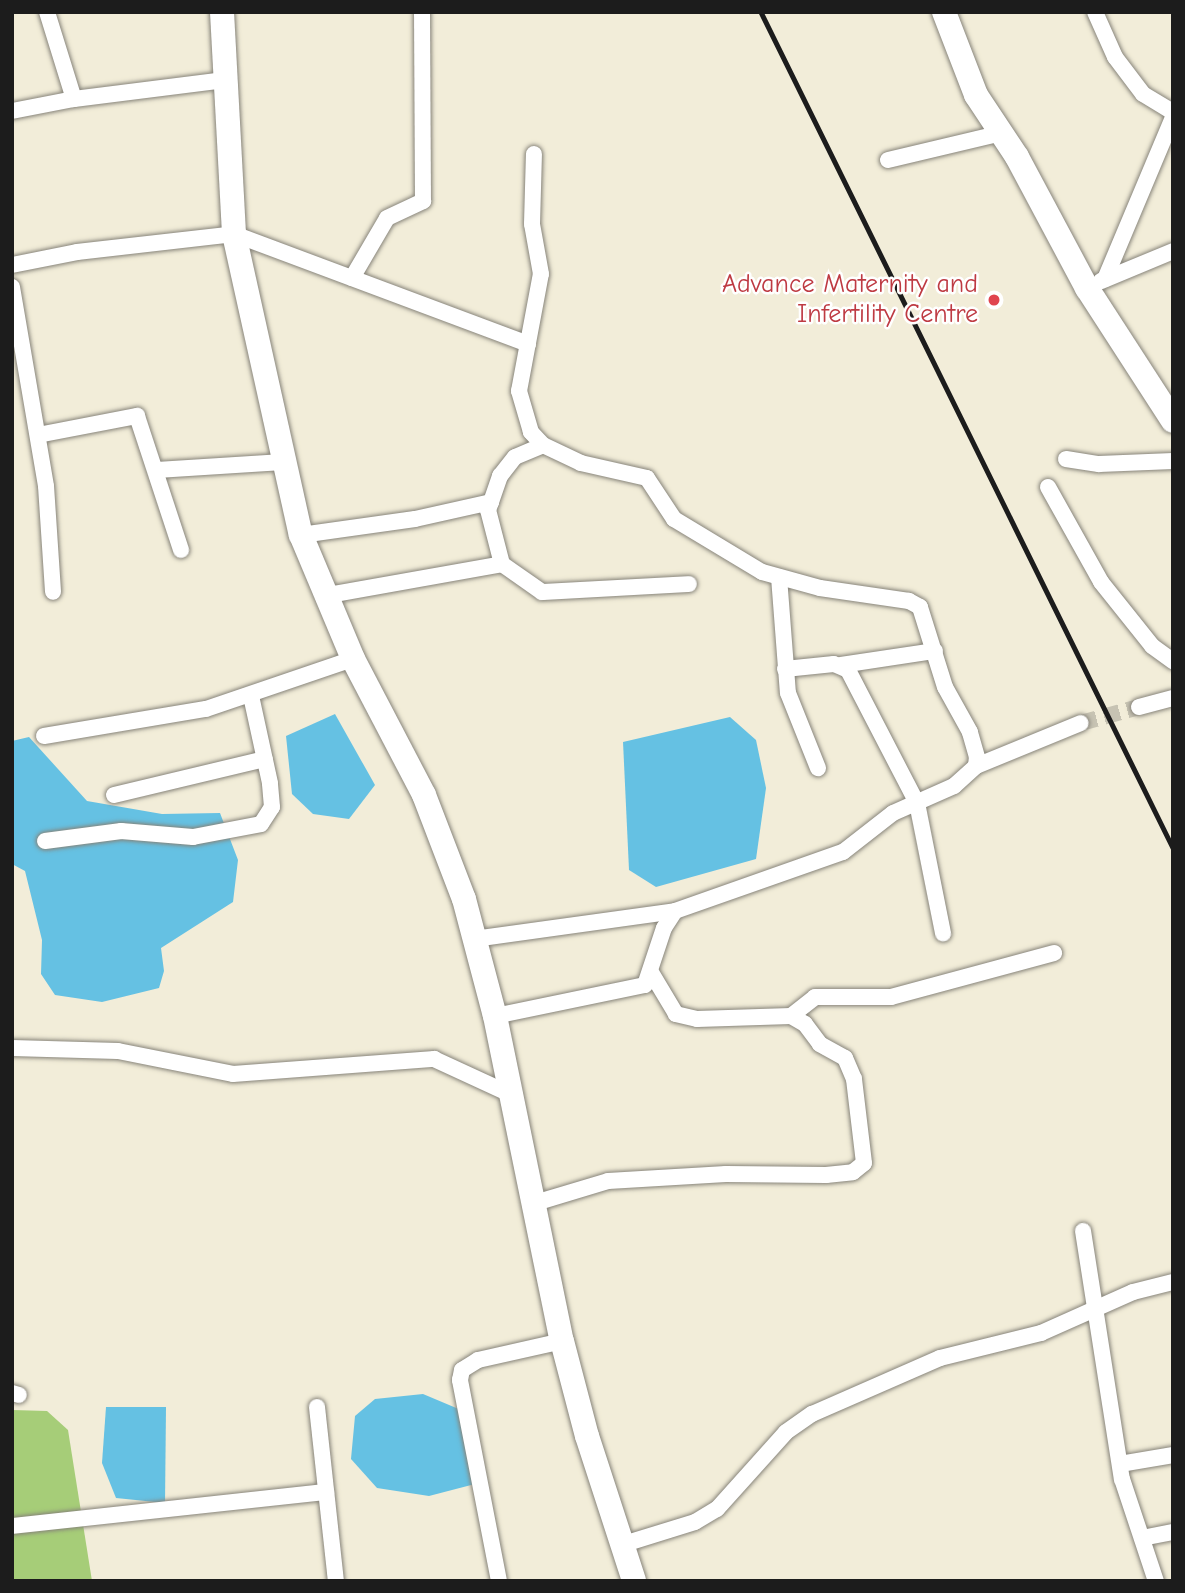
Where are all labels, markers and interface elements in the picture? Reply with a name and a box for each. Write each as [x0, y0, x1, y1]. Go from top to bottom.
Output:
place label: Advance Maternity and Infertility Centre [722, 269, 978, 330]
marker: Advance Maternity and Infertility Centre [984, 290, 1004, 310]

